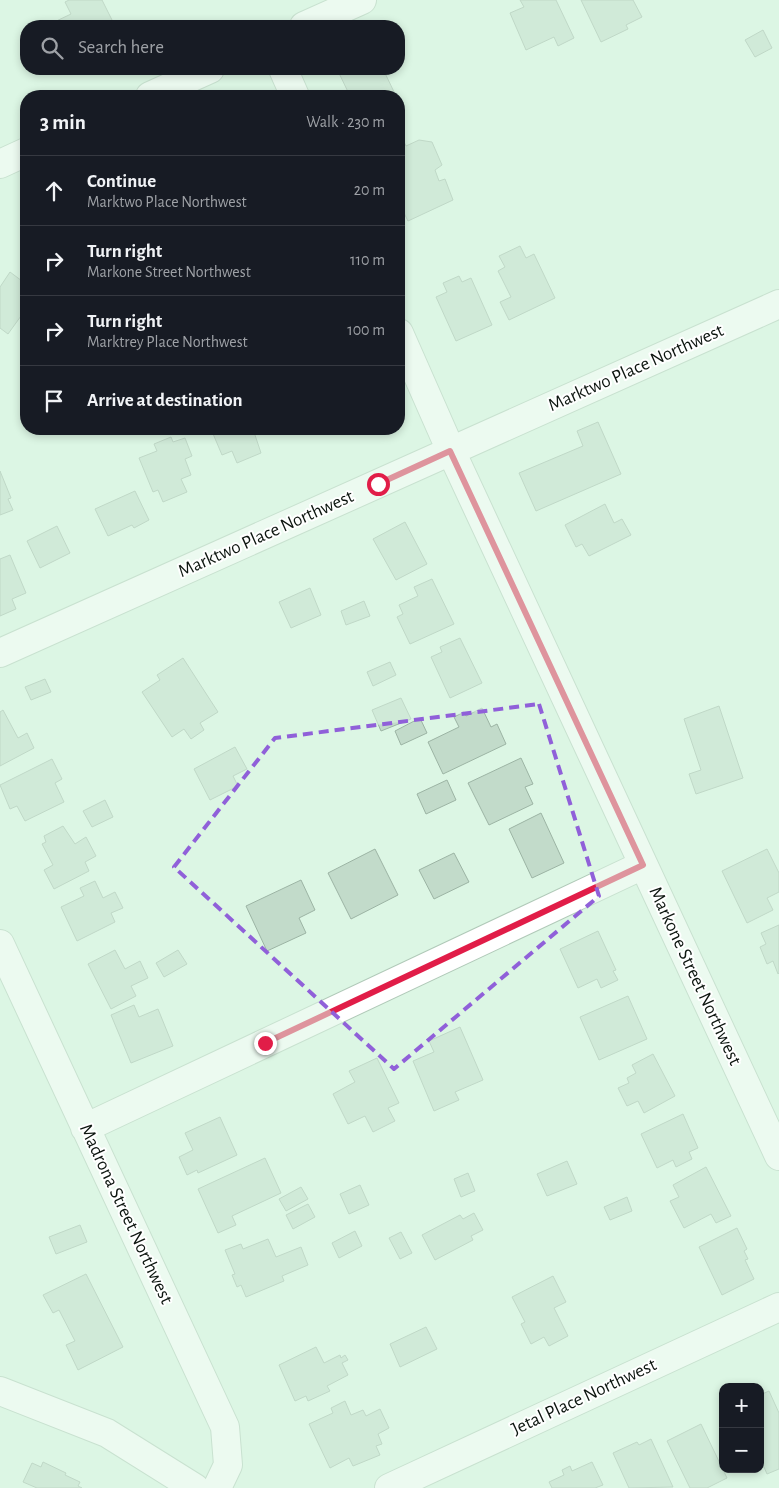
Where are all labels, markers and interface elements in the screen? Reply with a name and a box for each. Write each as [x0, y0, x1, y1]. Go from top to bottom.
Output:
search box [20, 20, 405, 75]
icon: search [38, 34, 66, 62]
text: Search here [78, 38, 164, 57]
text: 3 min [40, 112, 86, 133]
text: Walk · 230 m [306, 114, 385, 130]
text: Continue [87, 172, 156, 191]
icon: ahead [40, 177, 68, 205]
text: 20 m [354, 182, 385, 198]
text: Marktwo Place Northwest [87, 194, 247, 210]
text: Turn right [87, 242, 162, 261]
icon: right [40, 247, 68, 275]
text: 110 m [350, 252, 385, 268]
text: Markone Street Northwest [87, 264, 251, 280]
text: Turn right [87, 312, 162, 331]
icon: right [40, 317, 68, 345]
street label: Marktwo Place Northwest [545, 321, 727, 415]
text: 100 m [347, 322, 385, 338]
text: Marktrey Place Northwest [87, 334, 248, 350]
icon: arrive [40, 387, 68, 415]
text: Arrive at destination [87, 391, 243, 410]
route start [367, 473, 390, 496]
street label: Marktwo Place Northwest [175, 487, 357, 581]
street label: Markone Street Northwest [645, 884, 745, 1068]
route end [254, 1032, 277, 1055]
street label: Madrona Street Northwest [76, 1121, 176, 1307]
street label: Jetal Place Northwest [509, 1355, 659, 1439]
map controls [719, 1383, 764, 1473]
button: + [719, 1383, 764, 1428]
button: − [719, 1428, 764, 1473]

